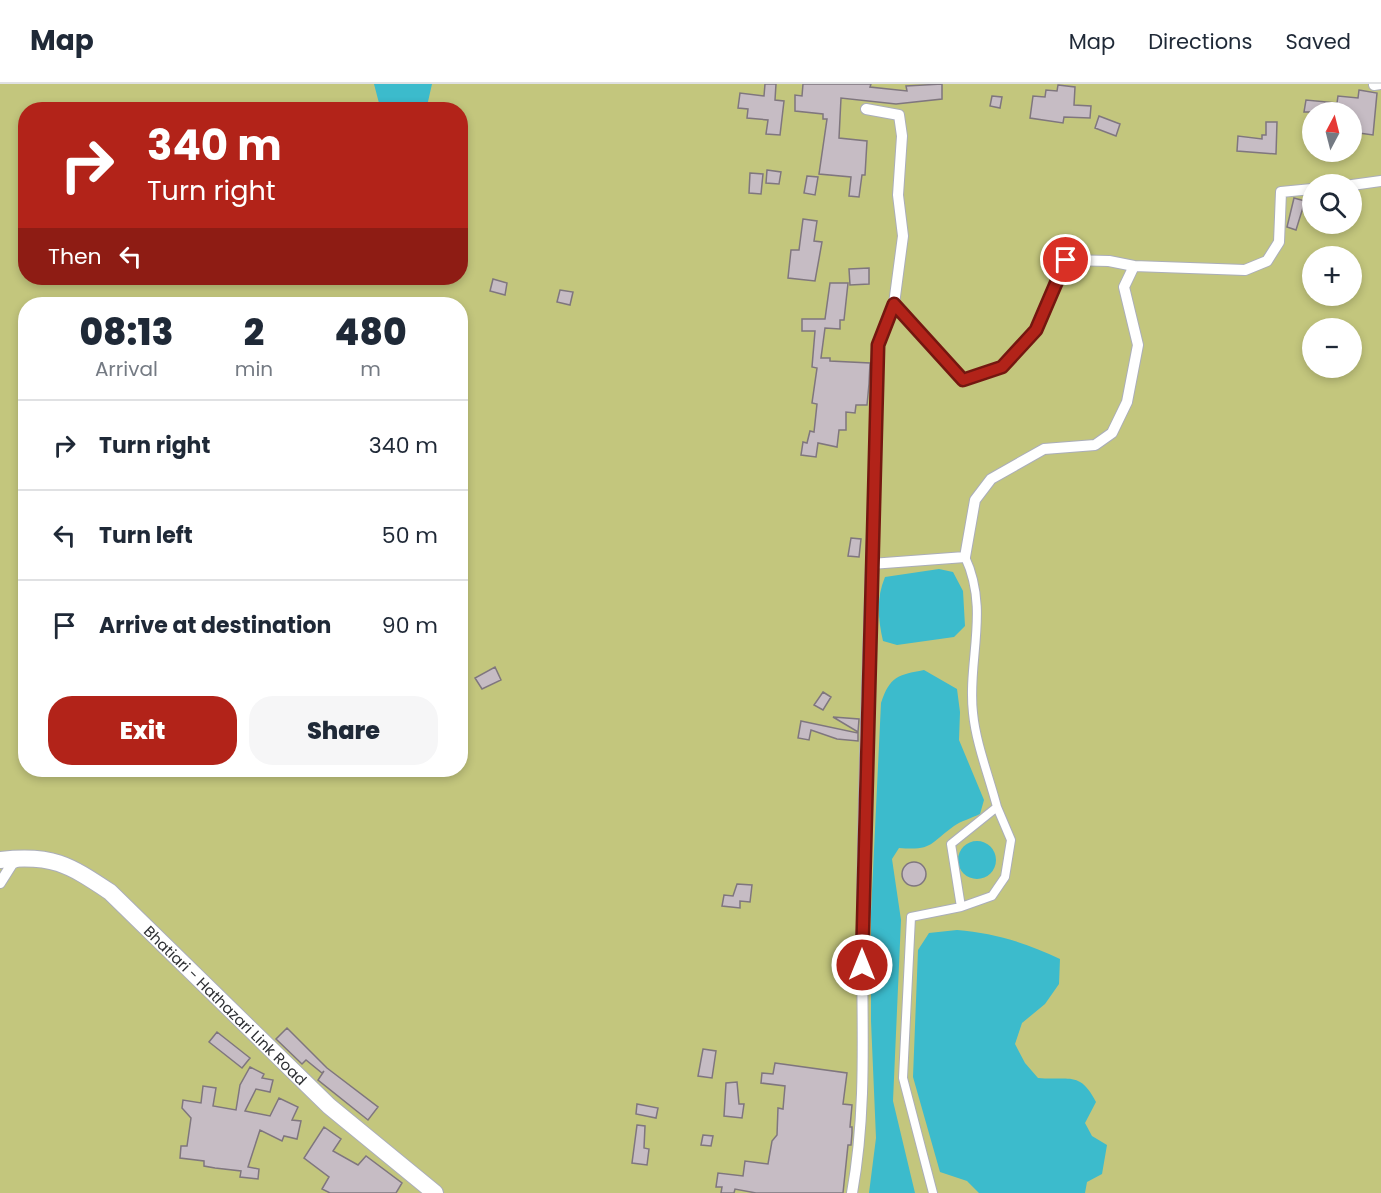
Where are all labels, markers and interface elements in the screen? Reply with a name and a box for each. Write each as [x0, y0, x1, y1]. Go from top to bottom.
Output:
text: Map [30, 21, 94, 60]
text: Map [1069, 27, 1115, 56]
text: Directions [1148, 27, 1252, 56]
text: Saved [1285, 27, 1351, 56]
north arrow [1302, 102, 1362, 162]
map controls [1302, 102, 1362, 378]
text: 340 m [147, 116, 282, 175]
icon: right [48, 126, 126, 204]
text: Turn right [147, 172, 276, 209]
button: search [1302, 174, 1362, 234]
pin [1040, 234, 1091, 285]
icon: left [114, 240, 147, 273]
text: Then [48, 241, 102, 272]
icon: arrive [1049, 243, 1082, 276]
button: + [1302, 246, 1362, 306]
text: 08:13 [79, 307, 173, 358]
text: 2 [244, 307, 264, 358]
text: 480 [335, 307, 407, 358]
button: − [1302, 318, 1362, 378]
text: Arrival [95, 355, 158, 383]
text: min [235, 355, 273, 383]
text: m [360, 355, 381, 383]
icon: right [48, 429, 81, 462]
text: Turn right [99, 430, 210, 461]
text: 340 m [369, 430, 438, 461]
icon: left [48, 519, 81, 552]
text: Turn left [99, 520, 193, 551]
text: 50 m [382, 520, 438, 551]
icon: arrive [48, 609, 81, 642]
text: Arrive at destination [99, 610, 331, 641]
text: 90 m [382, 610, 438, 641]
button: Exit [48, 696, 237, 765]
button: Share [249, 696, 438, 765]
street label: Bhatiari - Hathazari Link Road [140, 921, 312, 1090]
position arrow [830, 933, 894, 997]

